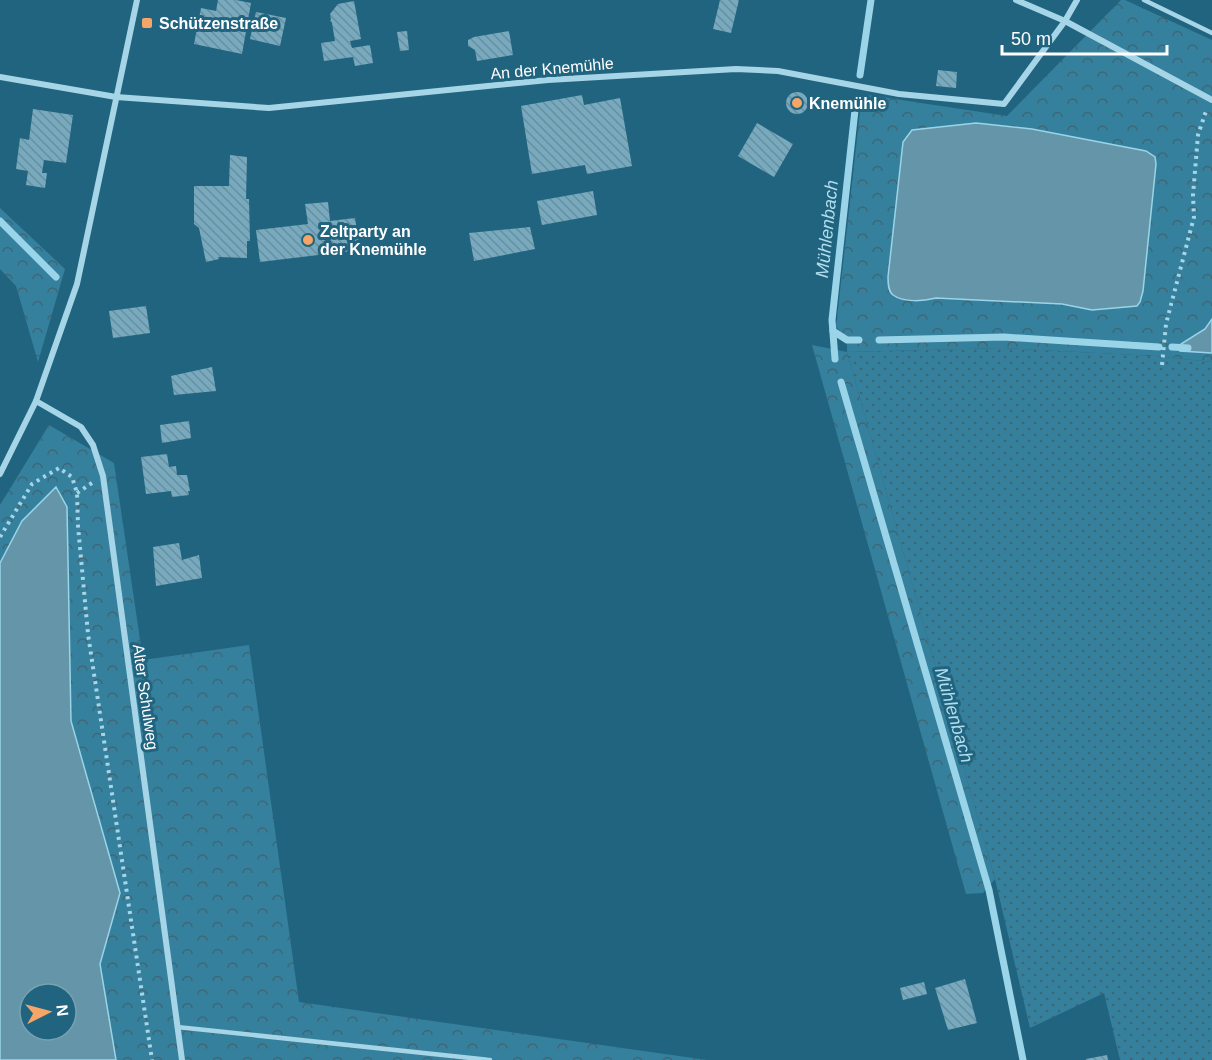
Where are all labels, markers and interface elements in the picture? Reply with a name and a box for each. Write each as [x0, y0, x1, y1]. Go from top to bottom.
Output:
place label: Schützenstraße [159, 15, 278, 32]
marker: Schützenstraße [140, 16, 154, 30]
scale bar [1002, 18, 1167, 56]
text: 50 m [1011, 29, 1051, 49]
street label: An der Knemühle [490, 55, 614, 82]
place label: Knemühle [809, 95, 886, 112]
marker: Knemühle [790, 96, 804, 110]
water label: Mühlenbach [812, 179, 842, 279]
place label: Zeltparty an der Knemühle [320, 223, 427, 258]
marker: Zeltparty an der Knemühle [301, 233, 315, 247]
street label: Alter Schulweg [130, 643, 161, 751]
water label: Mühlenbach [931, 665, 977, 765]
north arrow [18, 982, 78, 1042]
text: N [53, 1004, 71, 1017]

